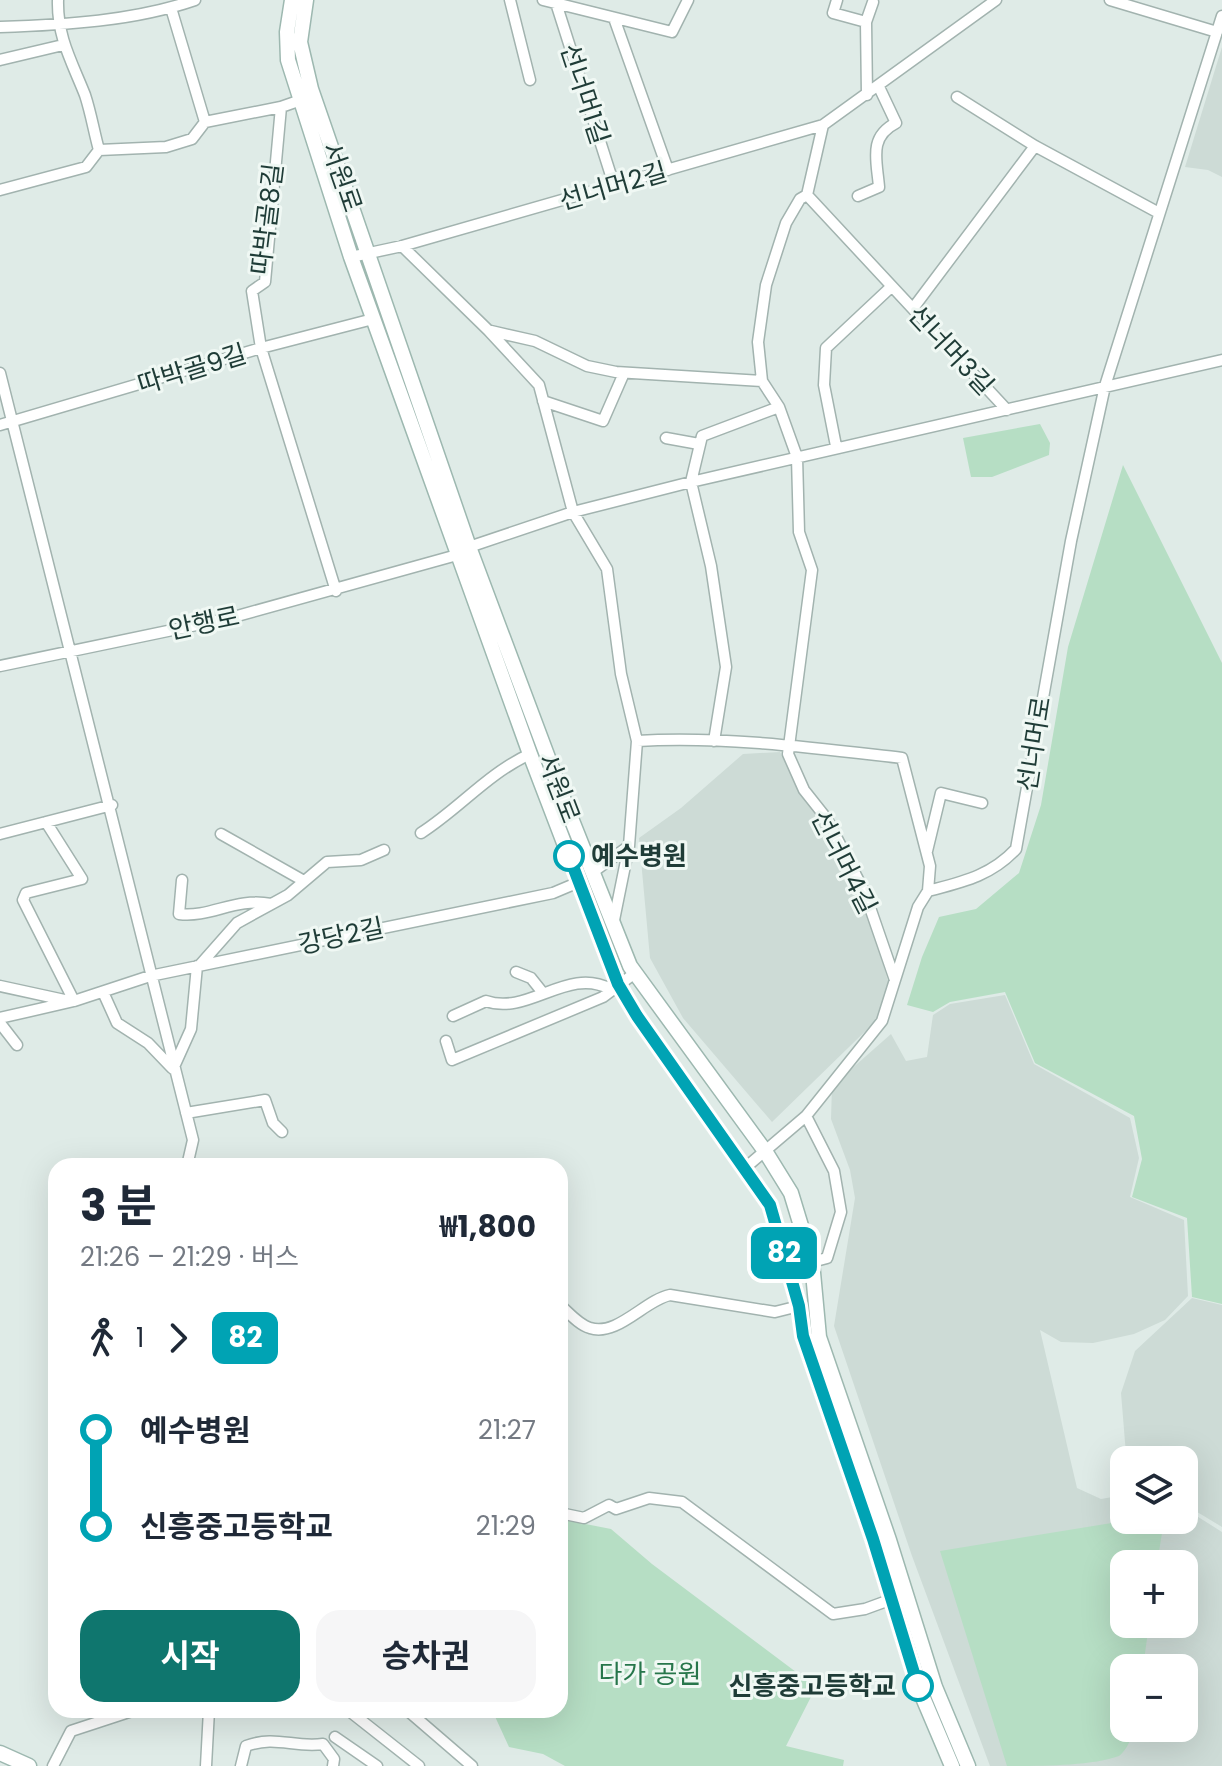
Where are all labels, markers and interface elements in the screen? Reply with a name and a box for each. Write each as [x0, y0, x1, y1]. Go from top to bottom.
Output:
street label: 선너머1길 [552, 39, 618, 149]
street label: 서원로 [313, 137, 371, 217]
street label: 선너머2길 [555, 153, 671, 219]
street label: 따박골8길 [242, 161, 292, 277]
street label: 선너머3길 [900, 297, 1002, 403]
street label: 따박골9길 [133, 335, 251, 403]
street label: 안행로 [165, 598, 243, 648]
street label: 선너머로 [1009, 694, 1059, 794]
street label: 서원로 [529, 748, 589, 828]
street label: 선너머4길 [803, 804, 885, 920]
place label: 예수병원 [591, 838, 687, 874]
marker: 예수병원 [554, 841, 584, 871]
street label: 강당2길 [295, 909, 387, 963]
text: 3 분 [80, 1175, 156, 1236]
text: ₩1,800 [440, 1205, 536, 1248]
line badge: 82 [748, 1227, 820, 1279]
text: 82 [767, 1233, 801, 1272]
text: 21:26 – 21:29 · 버스 [80, 1239, 299, 1275]
icon: walk [80, 1316, 124, 1360]
icon: forward [156, 1316, 200, 1360]
text: 82 [228, 1318, 262, 1357]
text: 1 [136, 1320, 144, 1356]
text: 예수병원 [140, 1409, 250, 1452]
text: 21:27 [478, 1412, 536, 1448]
map controls [1110, 1446, 1198, 1742]
button: layers [1110, 1446, 1198, 1534]
text: 신흥중고등학교 [140, 1505, 333, 1548]
text: 21:29 [476, 1508, 536, 1544]
button: + [1110, 1550, 1198, 1638]
button: 시작 [80, 1610, 300, 1702]
button: 승차권 [316, 1610, 536, 1702]
button: − [1110, 1654, 1198, 1742]
park label: 다가 공원 [599, 1656, 701, 1692]
place label: 신흥중고등학교 [729, 1668, 896, 1704]
marker: 신흥중고등학교 [903, 1671, 933, 1701]

